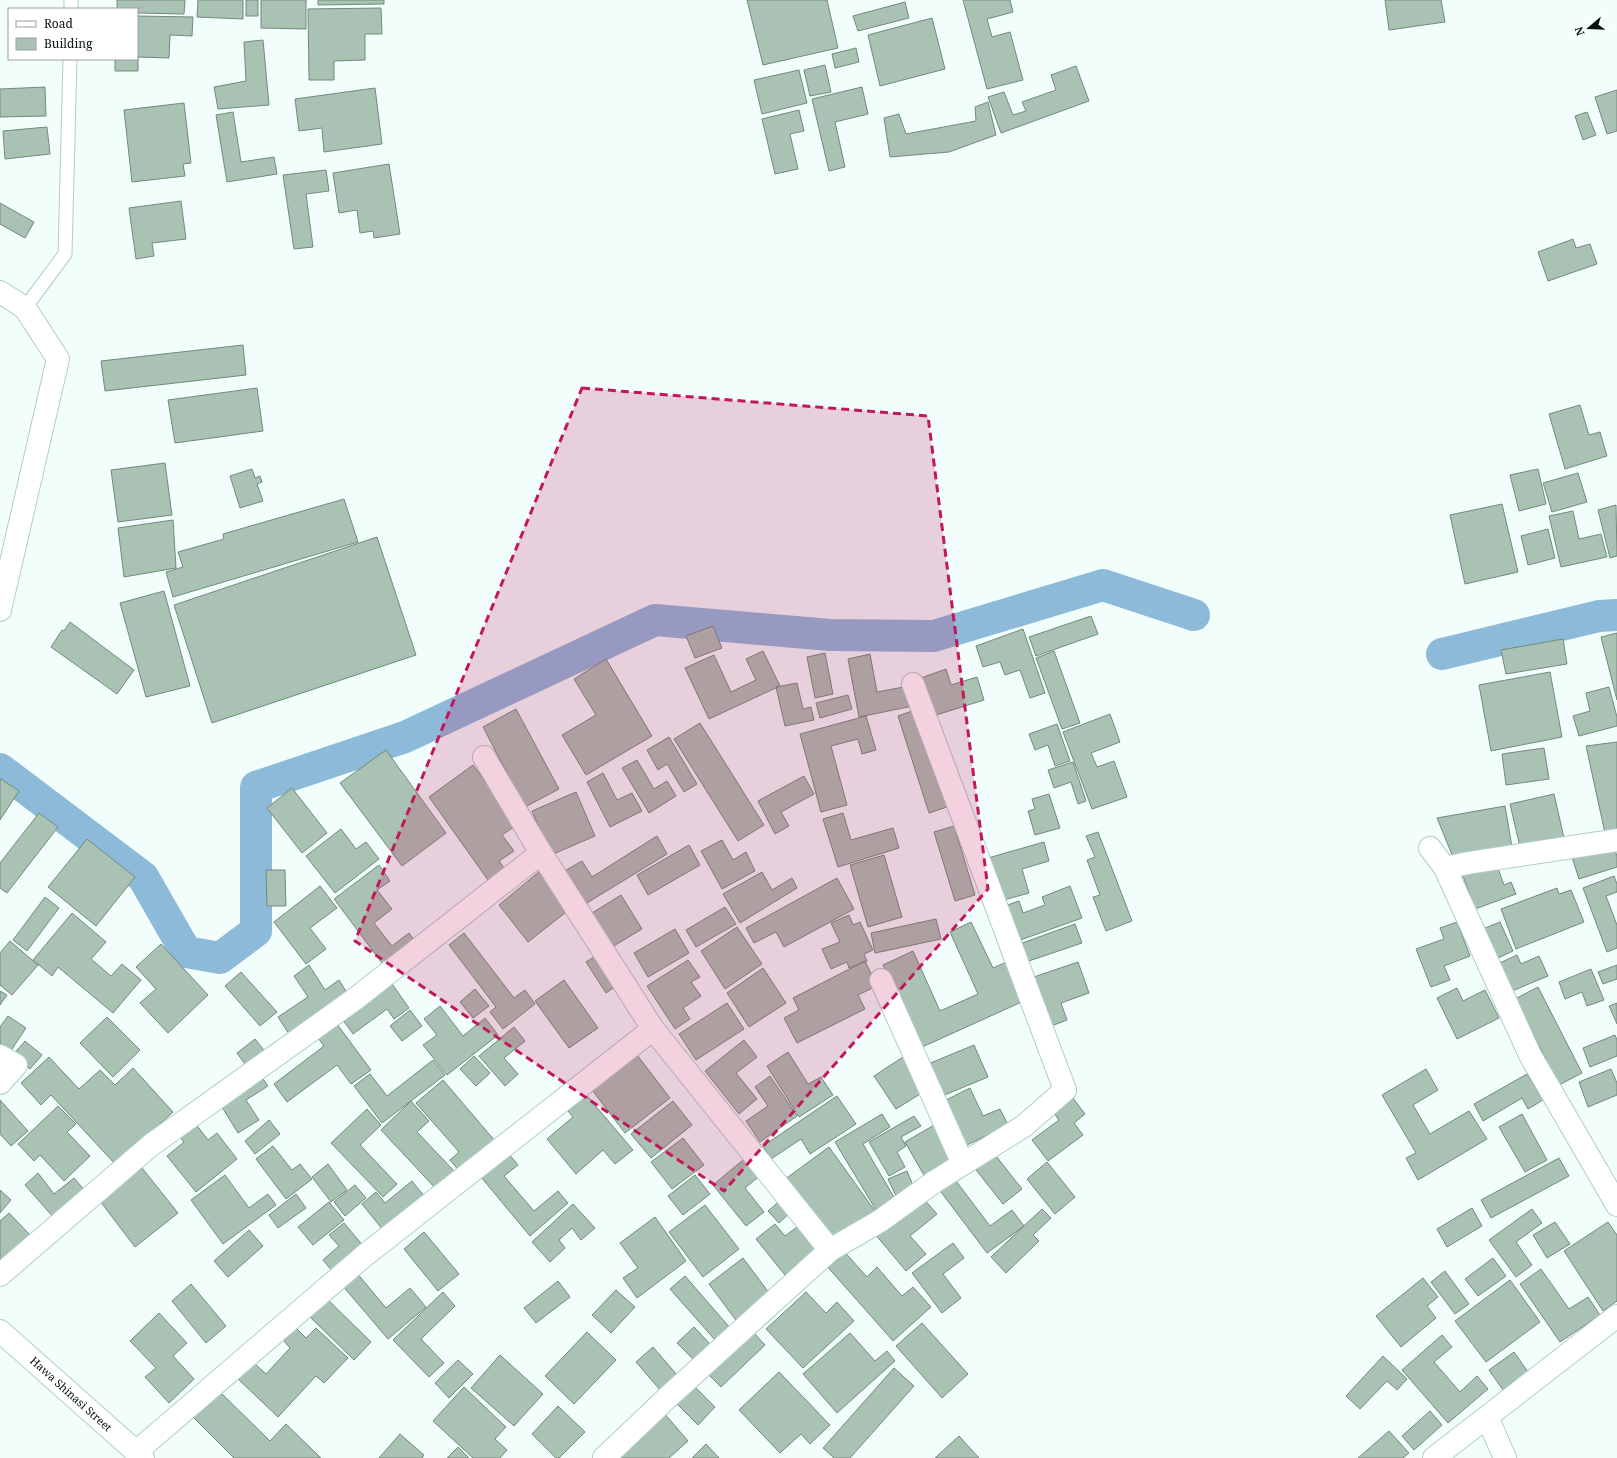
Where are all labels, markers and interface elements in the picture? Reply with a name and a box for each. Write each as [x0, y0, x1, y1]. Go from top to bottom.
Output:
legend [8, 8, 138, 60]
north arrow [1569, 8, 1609, 48]
text: Road [44, 15, 74, 32]
text: N [1570, 25, 1588, 38]
text: Building [44, 35, 93, 52]
street label: Hawa Shinasi Street [27, 1353, 116, 1434]

